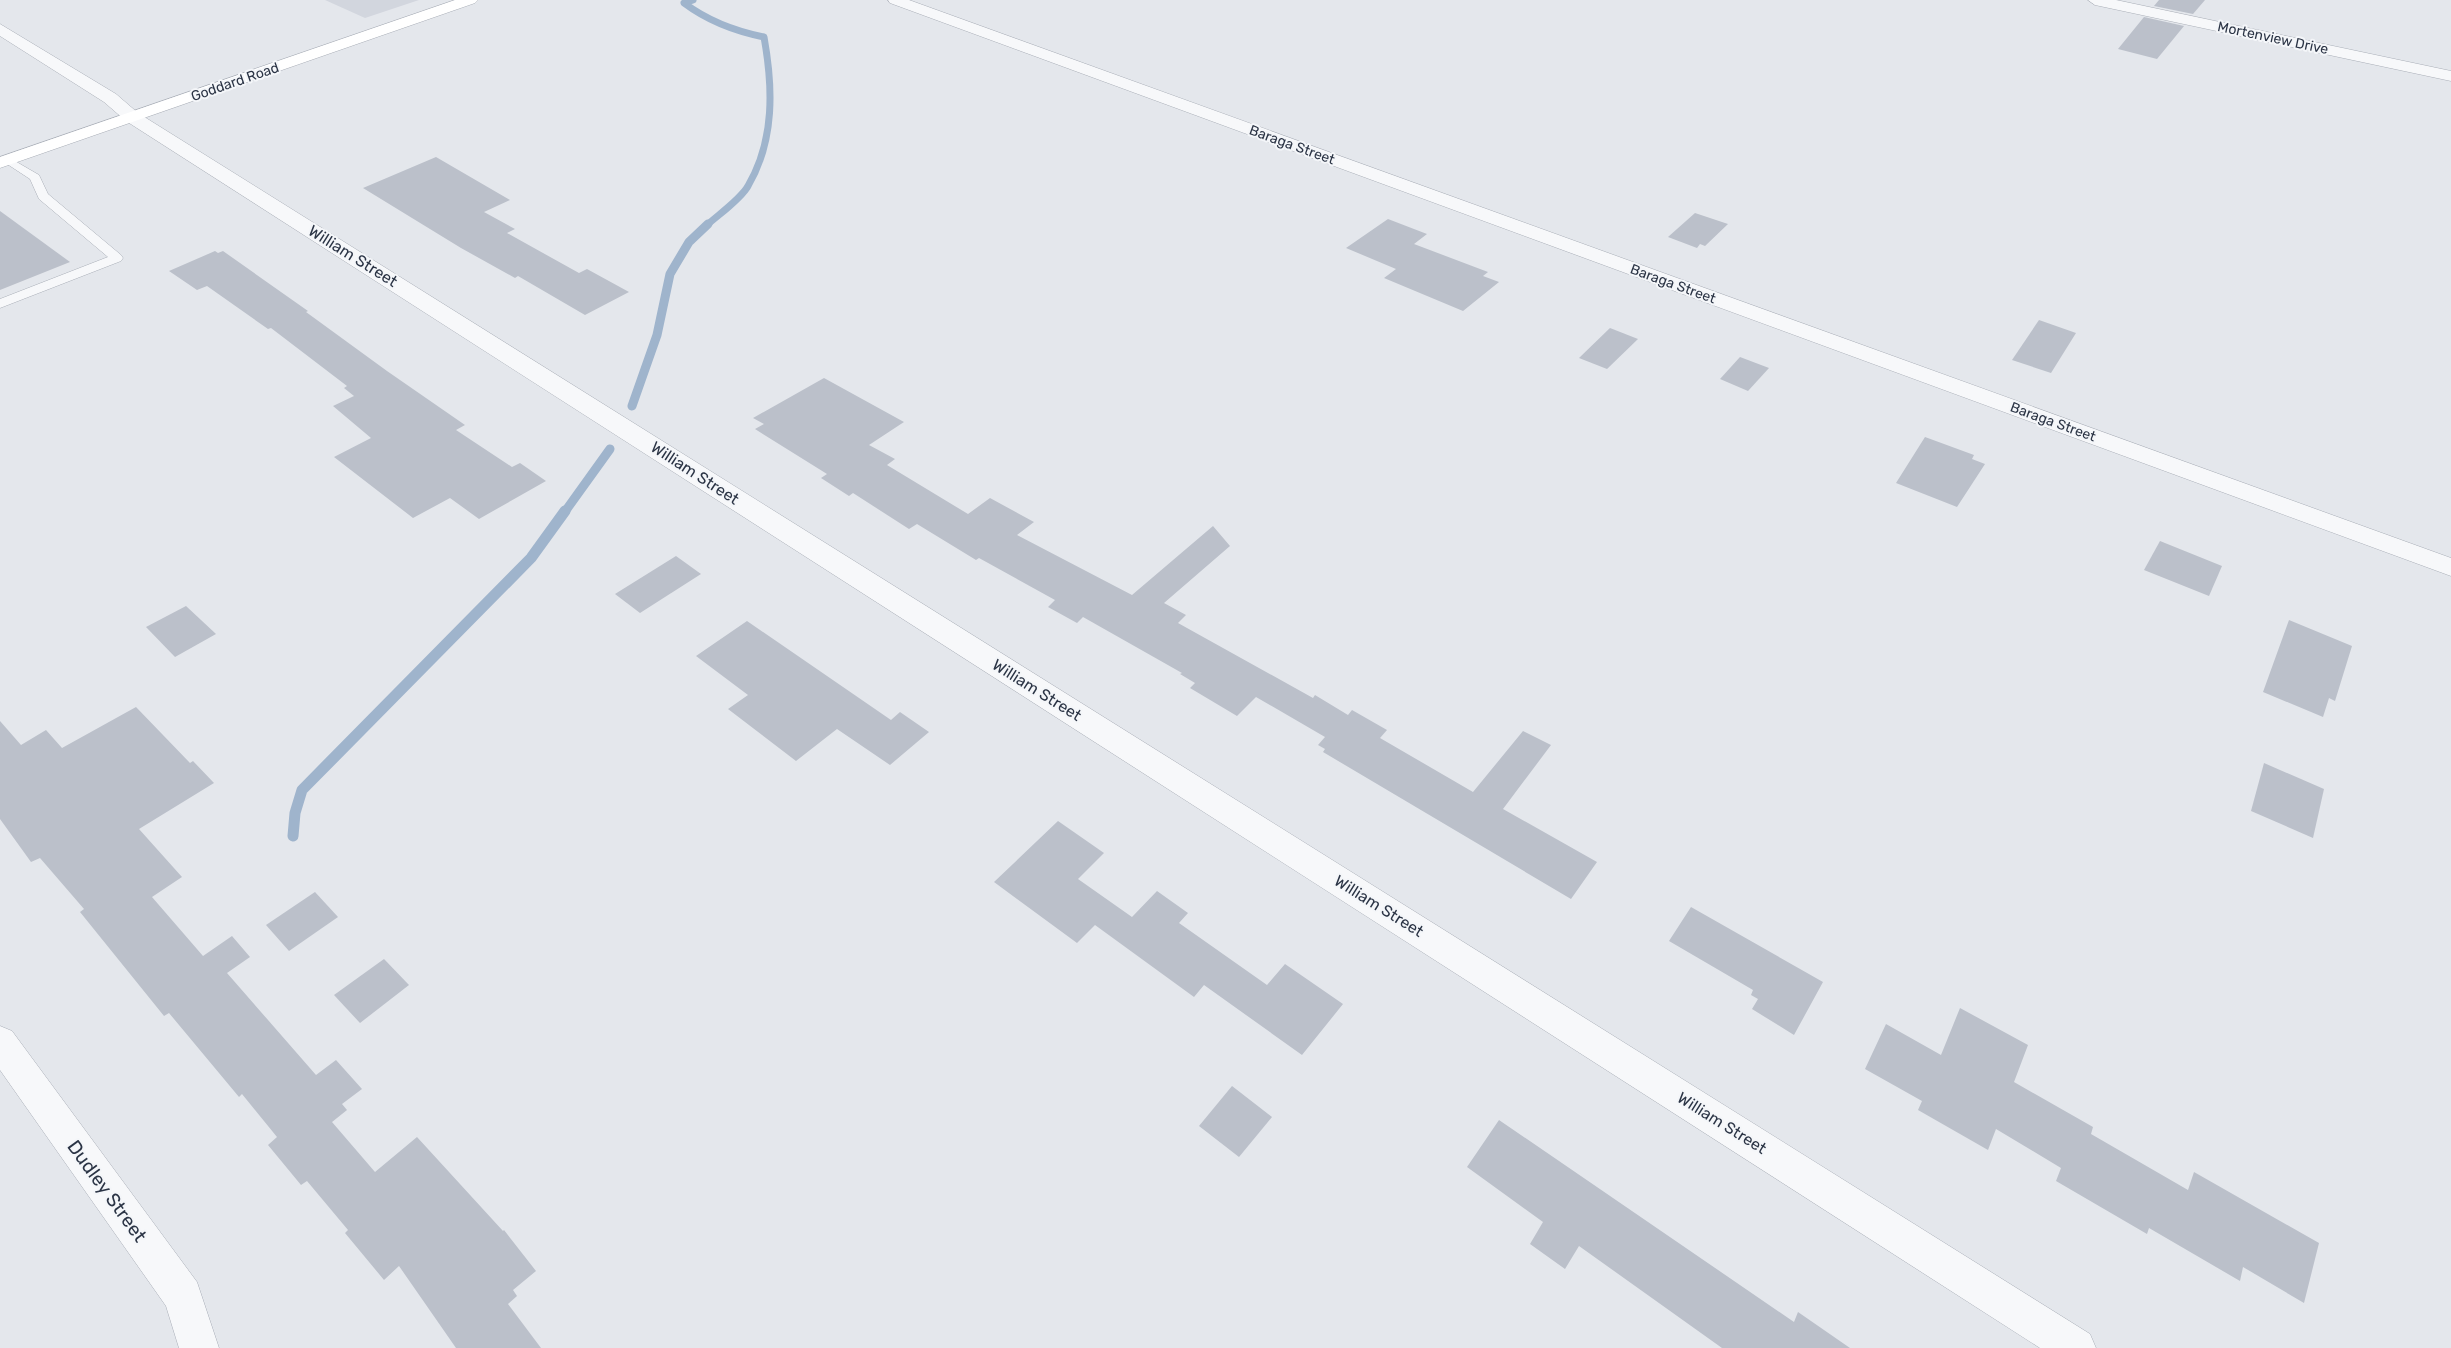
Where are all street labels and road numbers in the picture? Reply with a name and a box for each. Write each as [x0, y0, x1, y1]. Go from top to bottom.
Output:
street label: Mortenview Drive [2216, 18, 2330, 58]
street label: Goddard Road [189, 59, 281, 105]
street label: Baraga Street [1247, 122, 1338, 169]
street label: William Street [305, 221, 401, 291]
street label: Baraga Street [1628, 261, 1719, 308]
street label: Baraga Street [2008, 399, 2099, 446]
street label: William Street [647, 437, 743, 509]
street label: William Street [989, 655, 1085, 725]
street label: William Street [1331, 871, 1427, 941]
street label: William Street [1674, 1088, 1770, 1158]
street label: Dudley Street [62, 1136, 152, 1247]

